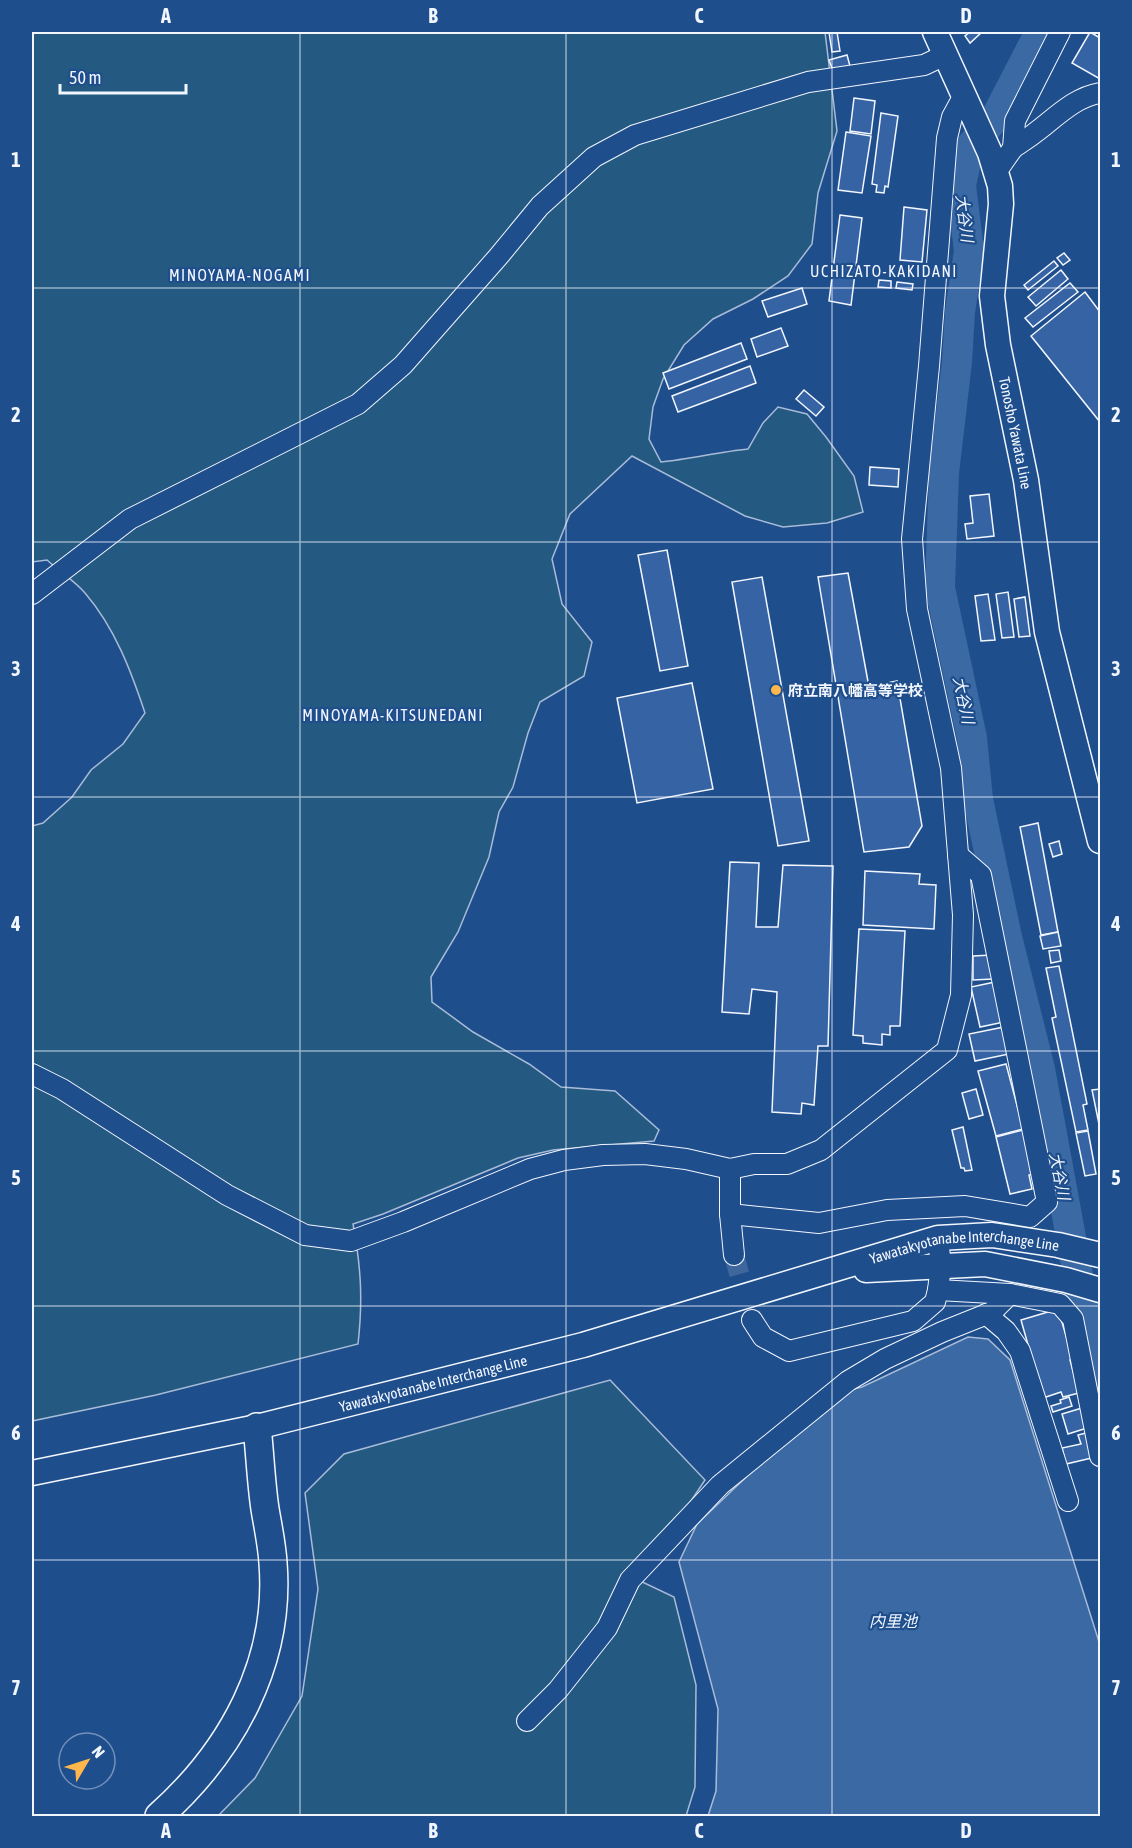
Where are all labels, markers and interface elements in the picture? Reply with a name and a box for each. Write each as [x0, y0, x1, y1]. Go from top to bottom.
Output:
text: A [160, 4, 171, 27]
text: B [428, 4, 438, 27]
text: C [695, 4, 704, 27]
text: D [960, 4, 972, 27]
scale bar [60, 57, 186, 95]
text: 50 m [69, 67, 101, 88]
text: 1 [11, 148, 21, 171]
text: 1 [1111, 148, 1121, 171]
water label: 大谷川 [953, 193, 977, 245]
district label: UCHIZATO-KAKIDANI [810, 262, 958, 280]
district label: MINOYAMA-NOGAMI [169, 266, 311, 284]
street label: Tonosho Yawata Line [996, 375, 1036, 490]
text: 2 [11, 403, 21, 426]
text: 2 [1111, 403, 1121, 426]
text: 3 [11, 657, 21, 680]
text: 3 [1111, 657, 1121, 680]
water label: 大谷川 [950, 675, 978, 727]
place label: 府立南八幡高等学校 [788, 682, 923, 699]
marker: 府立南八幡高等学校 [769, 683, 783, 697]
district label: MINOYAMA-KITSUNEDANI [302, 706, 484, 724]
text: 4 [10, 912, 21, 935]
text: 4 [1110, 912, 1121, 935]
water label: 大谷川 [1047, 1151, 1074, 1203]
text: 5 [11, 1166, 21, 1189]
text: 5 [1111, 1166, 1121, 1189]
street label: Yawatakyotanabe Interchange Line [867, 1226, 1061, 1267]
street label: Yawatakyotanabe Interchange Line [337, 1351, 529, 1415]
text: 6 [11, 1421, 21, 1444]
text: 6 [1111, 1421, 1121, 1444]
water label: 内里池 [869, 1612, 919, 1630]
text: 7 [11, 1676, 21, 1699]
text: 7 [1111, 1676, 1121, 1699]
north arrow [57, 1731, 117, 1791]
text: N [89, 1742, 109, 1761]
text: A [160, 1819, 171, 1842]
text: B [428, 1819, 438, 1842]
text: C [695, 1819, 704, 1842]
text: D [960, 1819, 972, 1842]

